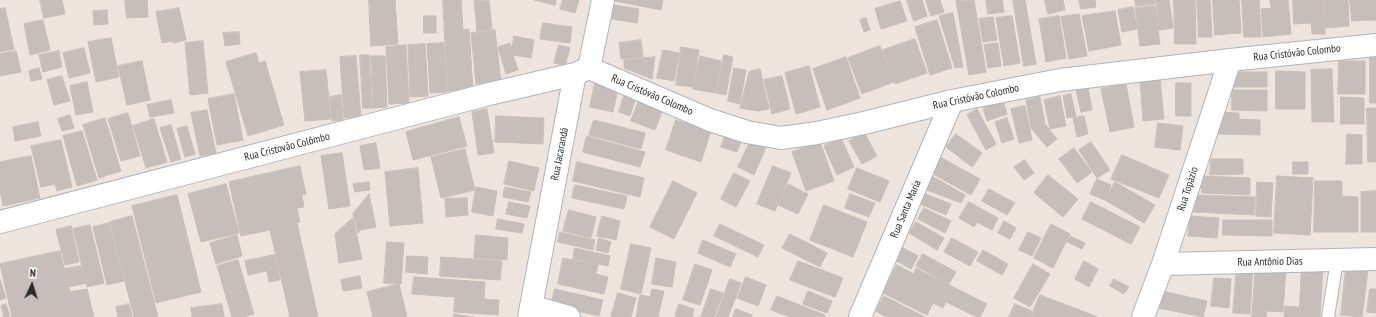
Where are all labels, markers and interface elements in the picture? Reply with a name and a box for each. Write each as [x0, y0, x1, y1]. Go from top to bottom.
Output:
street label: Rua Cristóvão Colombo [1253, 42, 1341, 64]
street label: Rua Cristóvão Colombo [609, 72, 695, 118]
street label: Rua Cristóvão Colombo [932, 81, 1020, 113]
street label: Rua Jacarandá [548, 126, 572, 182]
street label: Rua Cristovão Colômbo [243, 130, 331, 164]
street label: Rua Topázio [1175, 165, 1201, 213]
street label: Rua Santa Maria [888, 178, 924, 240]
street label: Rua Antônio Dias [1237, 255, 1303, 269]
north arrow [12, 265, 52, 305]
text: N [29, 266, 36, 280]

